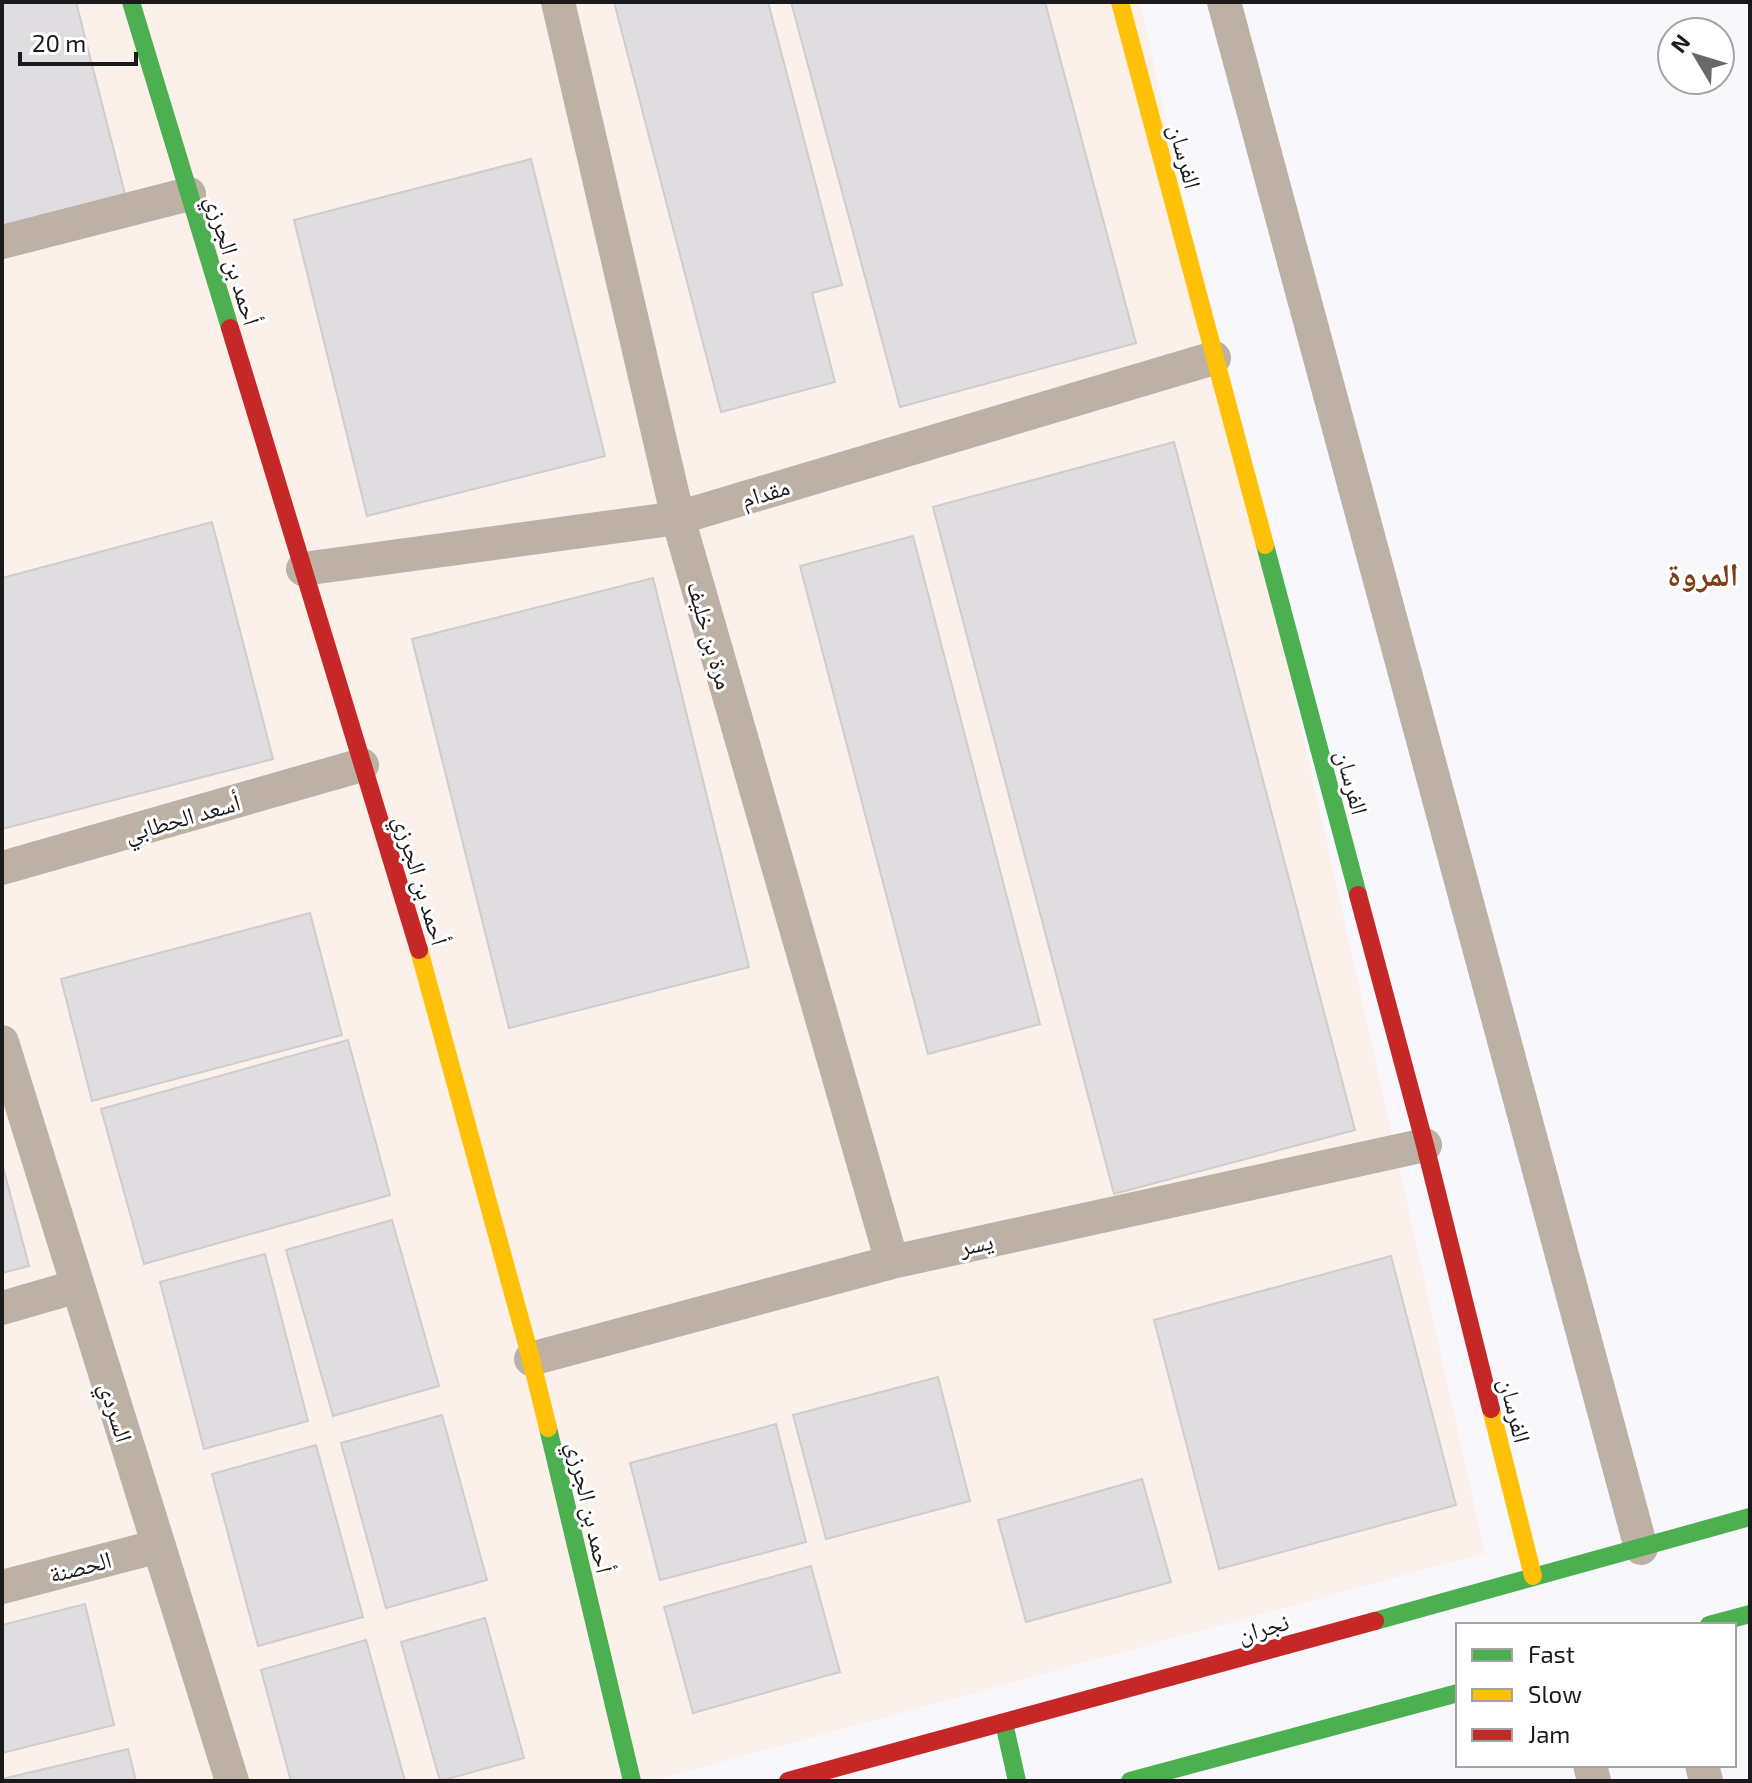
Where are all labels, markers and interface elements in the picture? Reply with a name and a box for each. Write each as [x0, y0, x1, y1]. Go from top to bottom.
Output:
scale bar [20, 16, 136, 66]
north arrow [1656, 16, 1736, 96]
text: 20 m [32, 28, 86, 57]
text: N [1664, 29, 1695, 57]
street label: الفرسان [1163, 121, 1209, 192]
street label: أحمد بن الجرزي [195, 192, 267, 330]
street label: مقدام [737, 471, 794, 516]
district label: المروة [1667, 554, 1739, 593]
street label: مرة بن خليف [681, 578, 740, 693]
street label: الفرسان [1330, 747, 1376, 818]
street label: أسعد الحطابي [121, 787, 245, 853]
street label: أحمد بن الجرزي [383, 812, 455, 950]
street label: يسر [955, 1225, 996, 1261]
street label: الفرسان [1493, 1375, 1538, 1446]
street label: السردي [88, 1379, 140, 1447]
street label: أحمد بن الجرزي [556, 1438, 620, 1577]
street label: الحصنة [46, 1544, 114, 1588]
street label: نجران [1234, 1606, 1292, 1649]
legend [1456, 1623, 1736, 1767]
text: Fast [1528, 1639, 1575, 1668]
text: Slow [1528, 1679, 1582, 1708]
text: Jam [1528, 1719, 1570, 1748]

